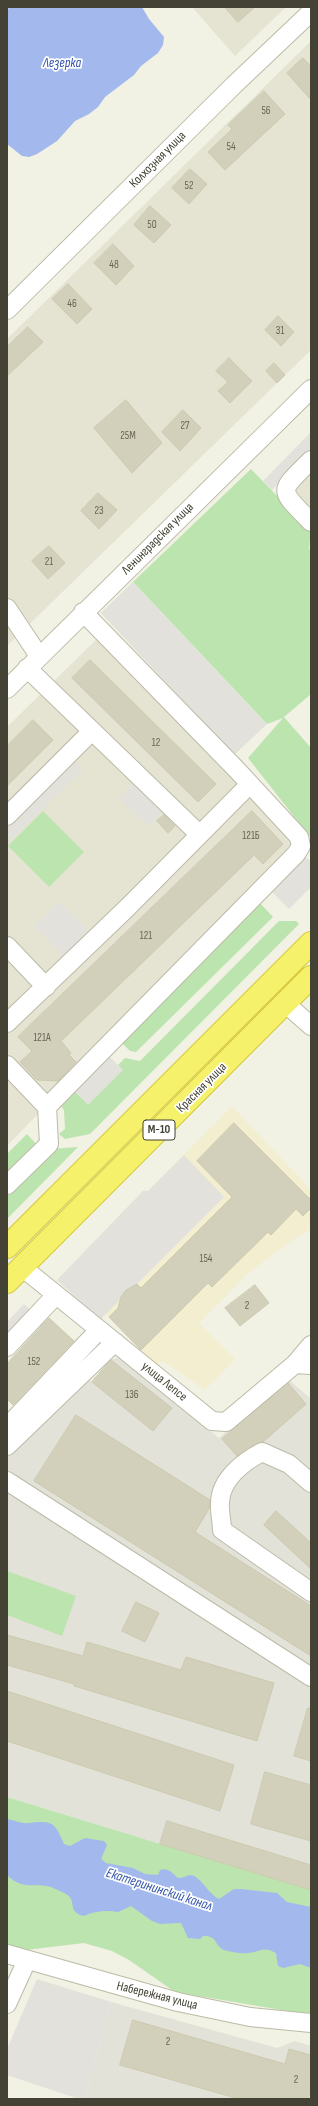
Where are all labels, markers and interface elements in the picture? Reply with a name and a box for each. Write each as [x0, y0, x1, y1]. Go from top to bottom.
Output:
water label: Лезерка [43, 55, 81, 71]
house number: 56 [261, 104, 271, 118]
street label: Колхозная улица [127, 129, 189, 191]
house number: 54 [226, 140, 236, 154]
house number: 52 [185, 179, 193, 193]
house number: 50 [147, 218, 157, 232]
house number: 48 [109, 258, 119, 272]
house number: 46 [67, 297, 77, 311]
house number: 31 [276, 324, 284, 338]
house number: 27 [181, 419, 189, 433]
house number: 25М [120, 429, 136, 443]
street label: Ленинградская улица [119, 500, 197, 578]
house number: 23 [94, 504, 104, 518]
house number: 21 [45, 555, 53, 569]
house number: 12 [152, 736, 160, 750]
house number: 121Б [242, 829, 260, 843]
house number: 121 [140, 929, 152, 943]
house number: 121А [33, 1031, 51, 1045]
street label: Красная улица [174, 1060, 230, 1116]
road number: М-10 [143, 1120, 175, 1140]
house number: 154 [200, 1252, 212, 1266]
house number: 2 [245, 1299, 249, 1313]
house number: 152 [28, 1355, 40, 1369]
street label: улица Лепсе [138, 1359, 190, 1405]
house number: 136 [125, 1388, 139, 1402]
water label: Екатерининский канал [104, 1865, 214, 1915]
street label: Набережная улица [115, 1978, 199, 2014]
house number: 2 [166, 2035, 170, 2049]
house number: 2 [294, 2073, 298, 2087]

